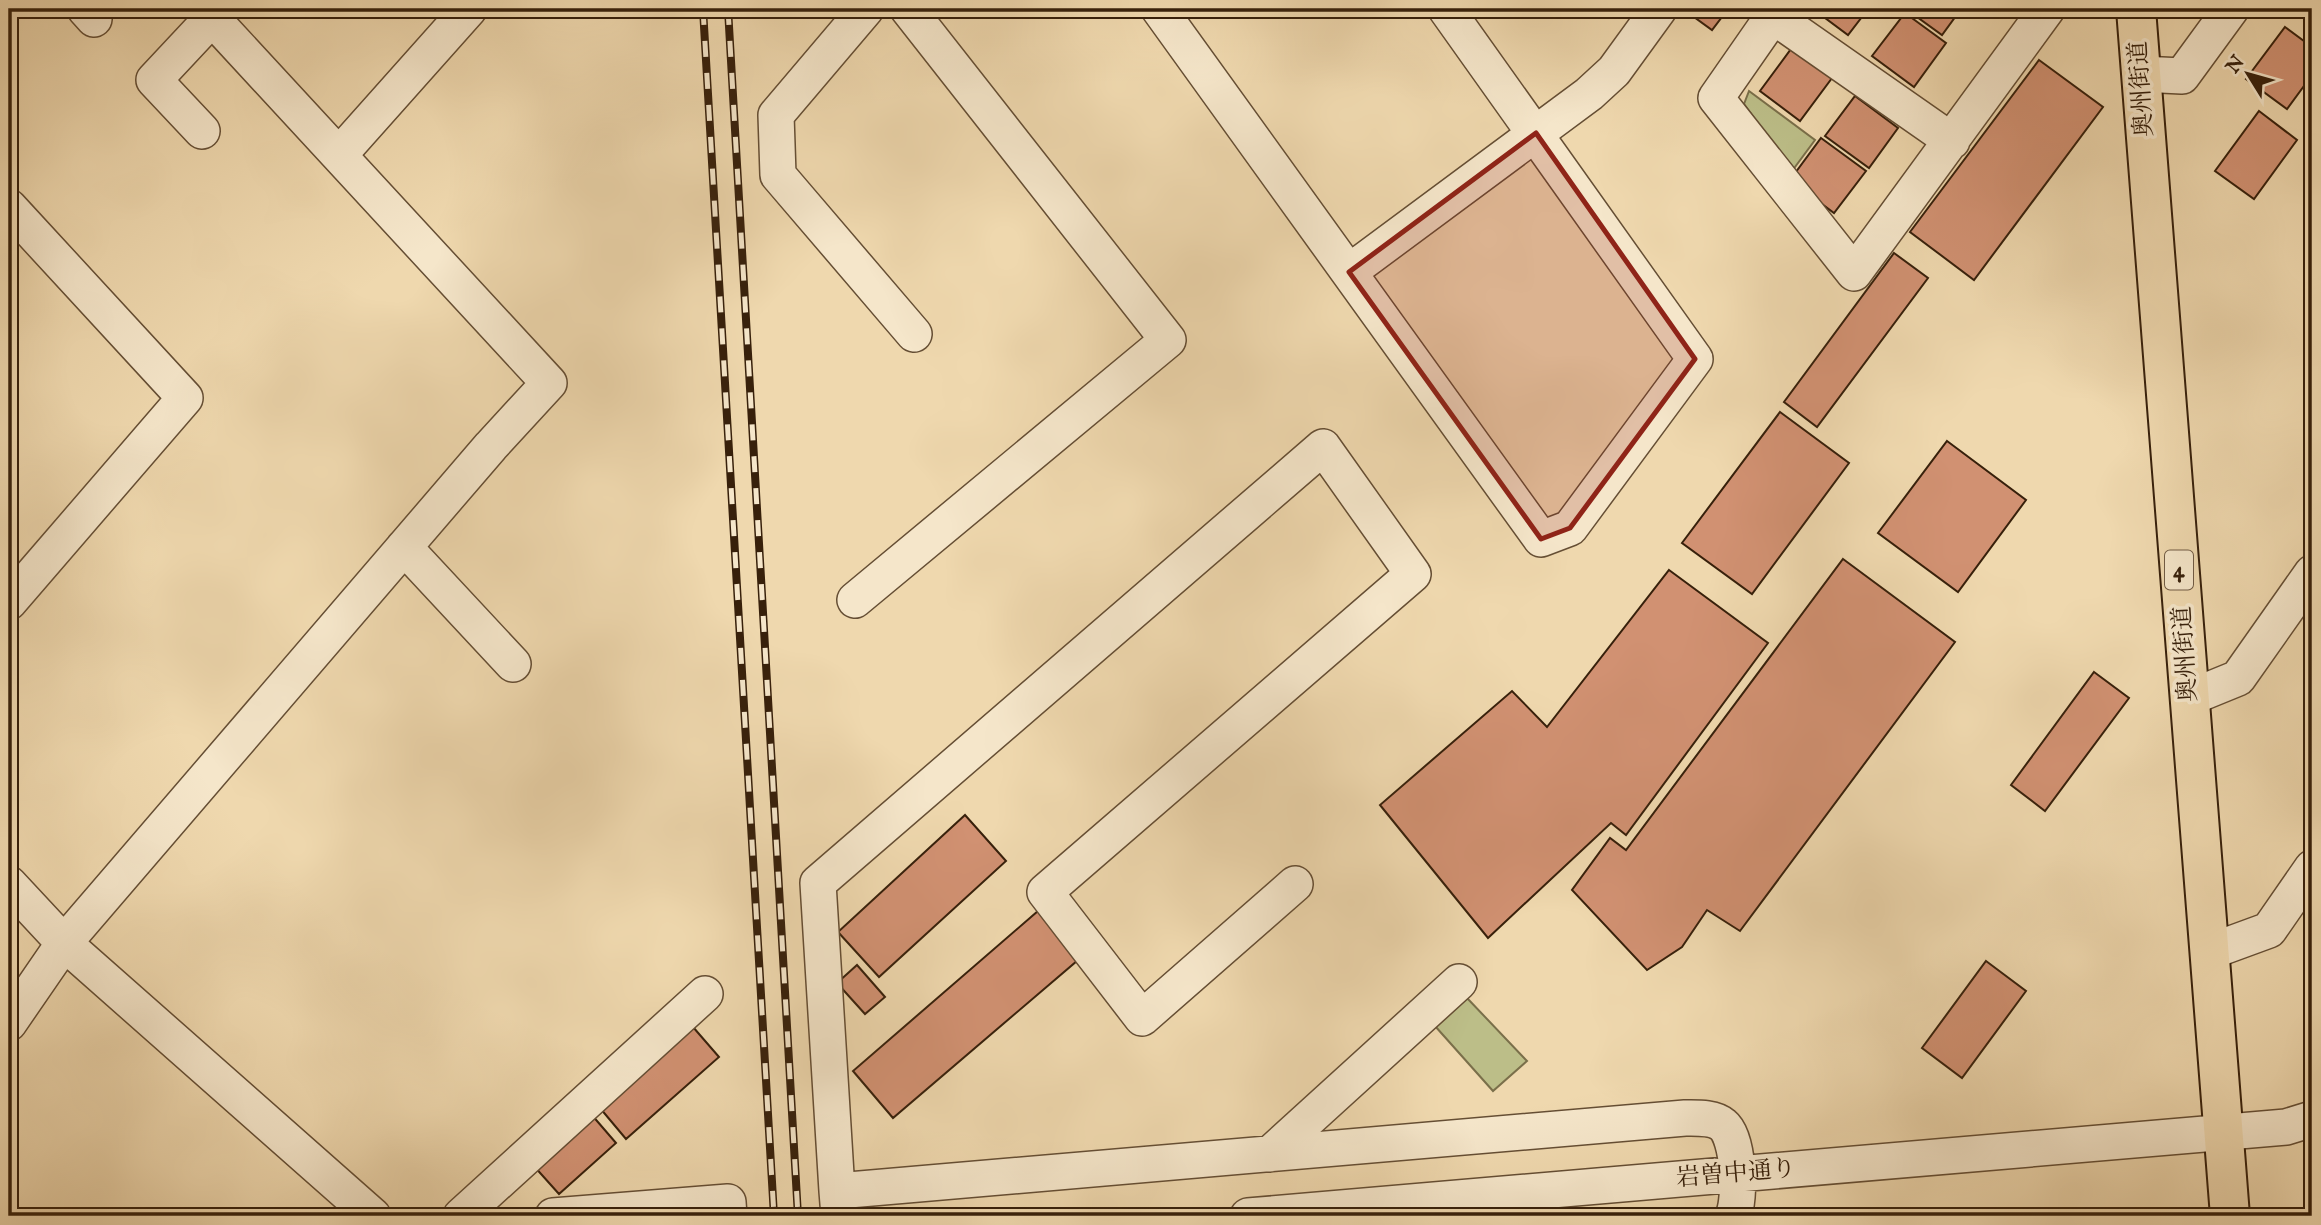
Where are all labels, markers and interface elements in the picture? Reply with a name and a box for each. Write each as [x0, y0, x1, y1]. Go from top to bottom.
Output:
north arrow [2212, 38, 2282, 108]
street label: 奥州街道 [2123, 40, 2161, 138]
text: N [2221, 51, 2251, 80]
road number: 4 [2165, 550, 2193, 590]
street label: 奥州街道 [2167, 605, 2205, 703]
street label: 岩曽中通り [1675, 1153, 1797, 1195]

